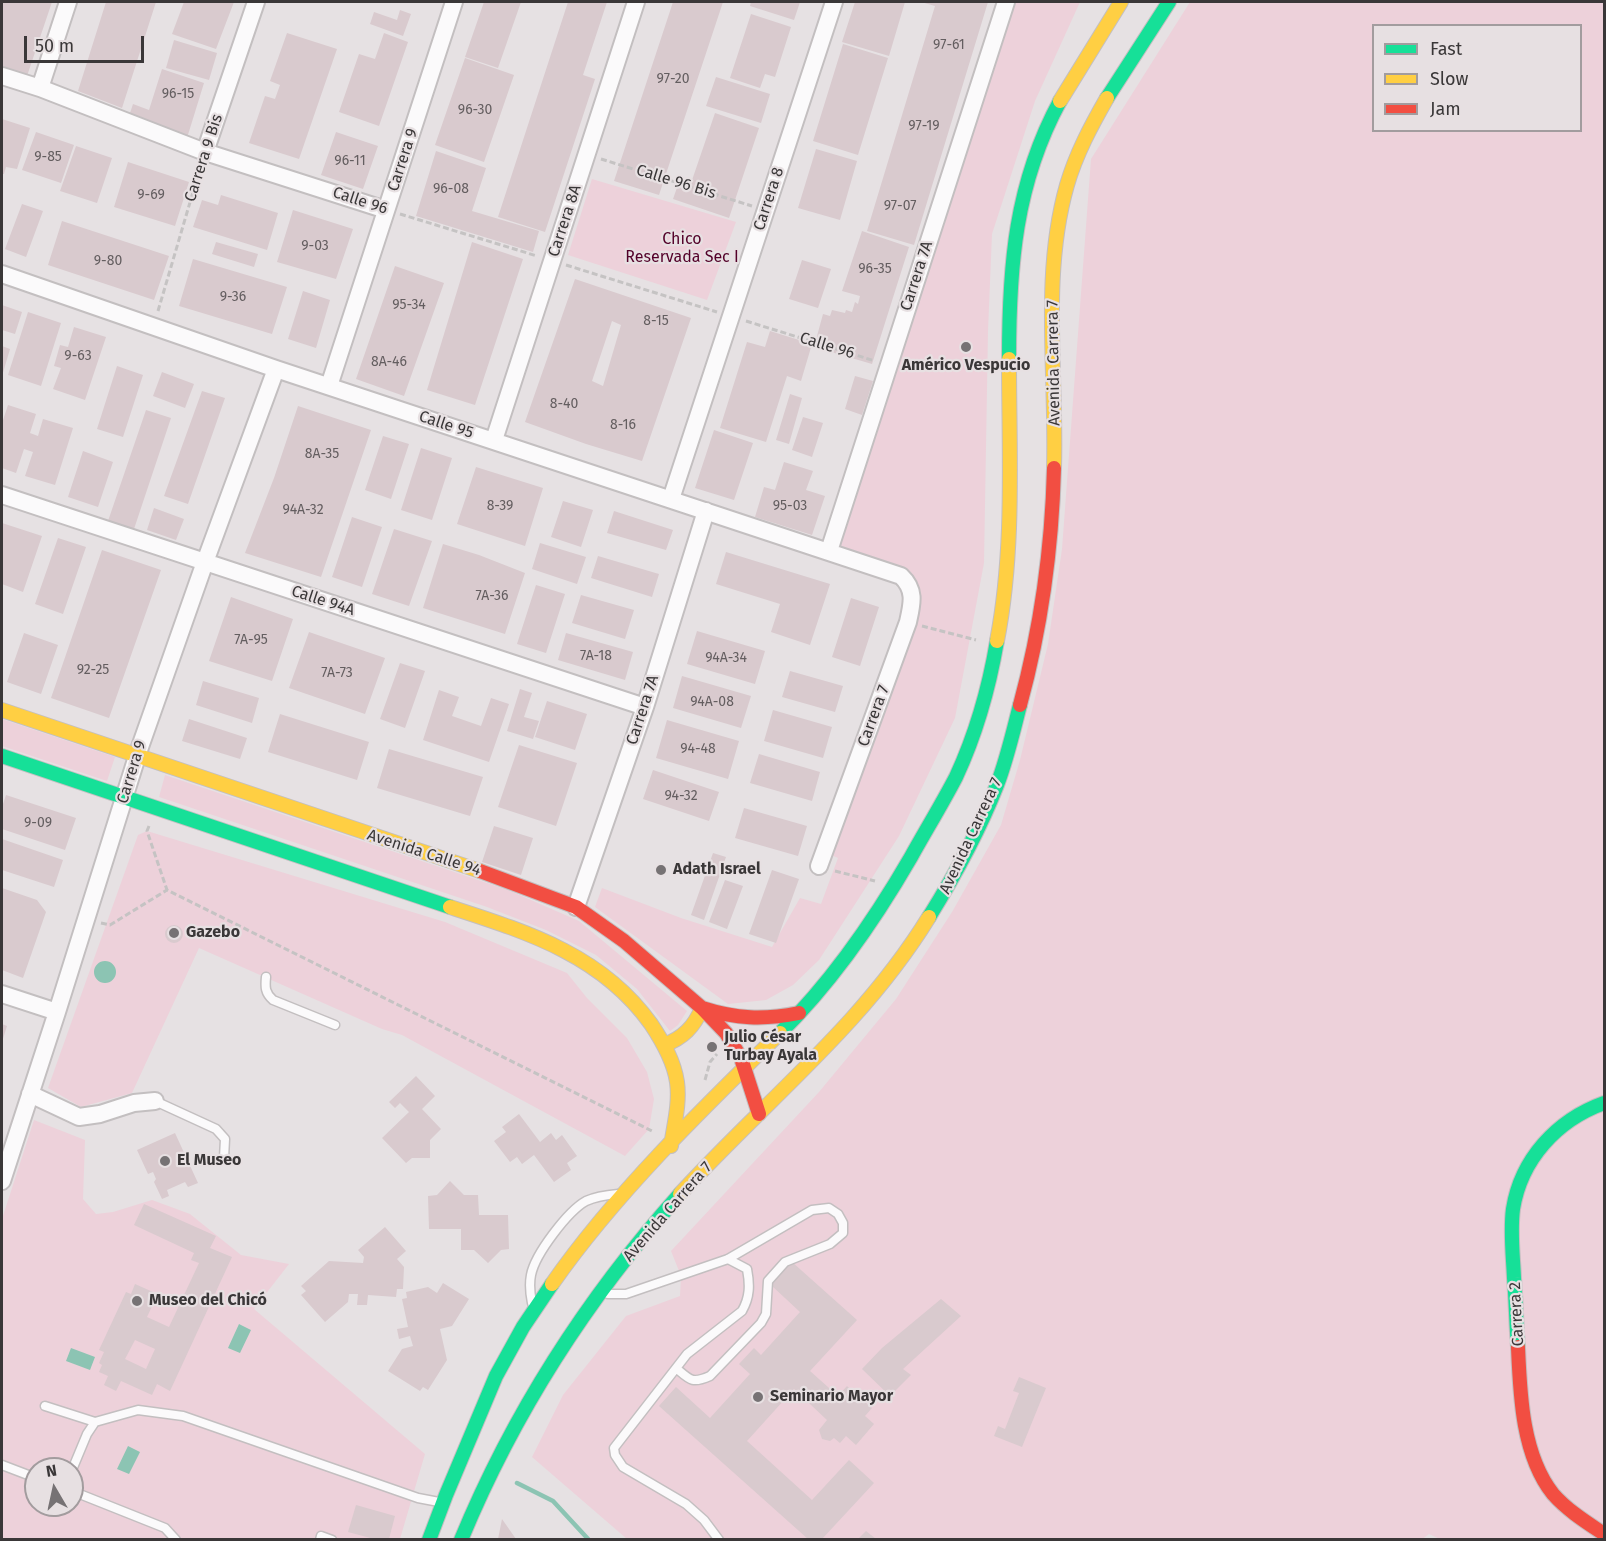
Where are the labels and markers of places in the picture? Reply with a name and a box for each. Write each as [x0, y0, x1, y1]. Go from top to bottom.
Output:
marker: Américo Vespucio [959, 340, 973, 354]
place label: Américo Vespucio [902, 356, 1030, 376]
place label: Adath Israel [673, 860, 761, 880]
marker: Adath Israel [654, 863, 668, 877]
place label: Gazebo [186, 923, 240, 943]
marker: Gazebo [167, 926, 181, 940]
place label: Julio César Turbay Ayala [724, 1028, 817, 1066]
marker: Julio César Turbay Ayala [705, 1040, 719, 1054]
place label: El Museo [177, 1151, 241, 1171]
marker: El Museo [158, 1154, 172, 1168]
place label: Museo del Chicó [149, 1291, 267, 1311]
marker: Museo del Chicó [130, 1294, 144, 1308]
place label: Seminario Mayor [770, 1387, 893, 1407]
marker: Seminario Mayor [751, 1390, 765, 1404]

